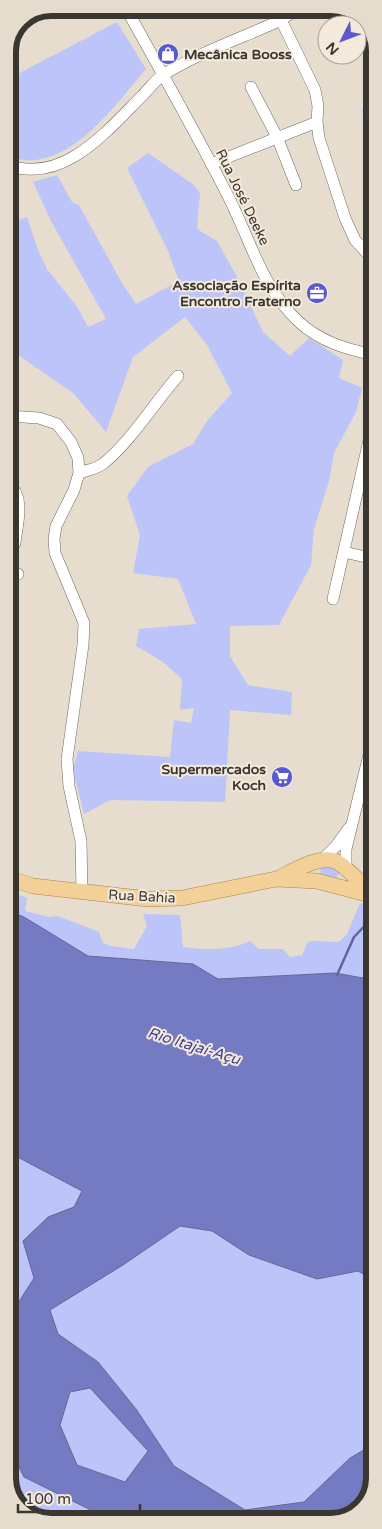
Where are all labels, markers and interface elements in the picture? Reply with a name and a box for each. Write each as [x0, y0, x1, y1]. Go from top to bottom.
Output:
north arrow [317, 15, 367, 65]
text: N [323, 38, 343, 58]
shop icon: Mecânica Booss [156, 42, 180, 66]
place label: Mecânica Booss [184, 46, 292, 63]
street label: Rua José Deeke [212, 146, 273, 248]
place label: Associação Espírita Encontro Fraterno [172, 277, 301, 310]
office icon: Associação Espírita Encontro Fraterno [305, 281, 329, 305]
place label: Supermercados Koch [162, 761, 266, 794]
supermarket icon: Supermercados Koch [270, 765, 294, 789]
street label: Rua Bahia [108, 886, 176, 907]
water label: Rio Itajaí-Açu [146, 1023, 243, 1069]
scale bar [18, 1482, 140, 1514]
text: 100 m [25, 1490, 71, 1508]

